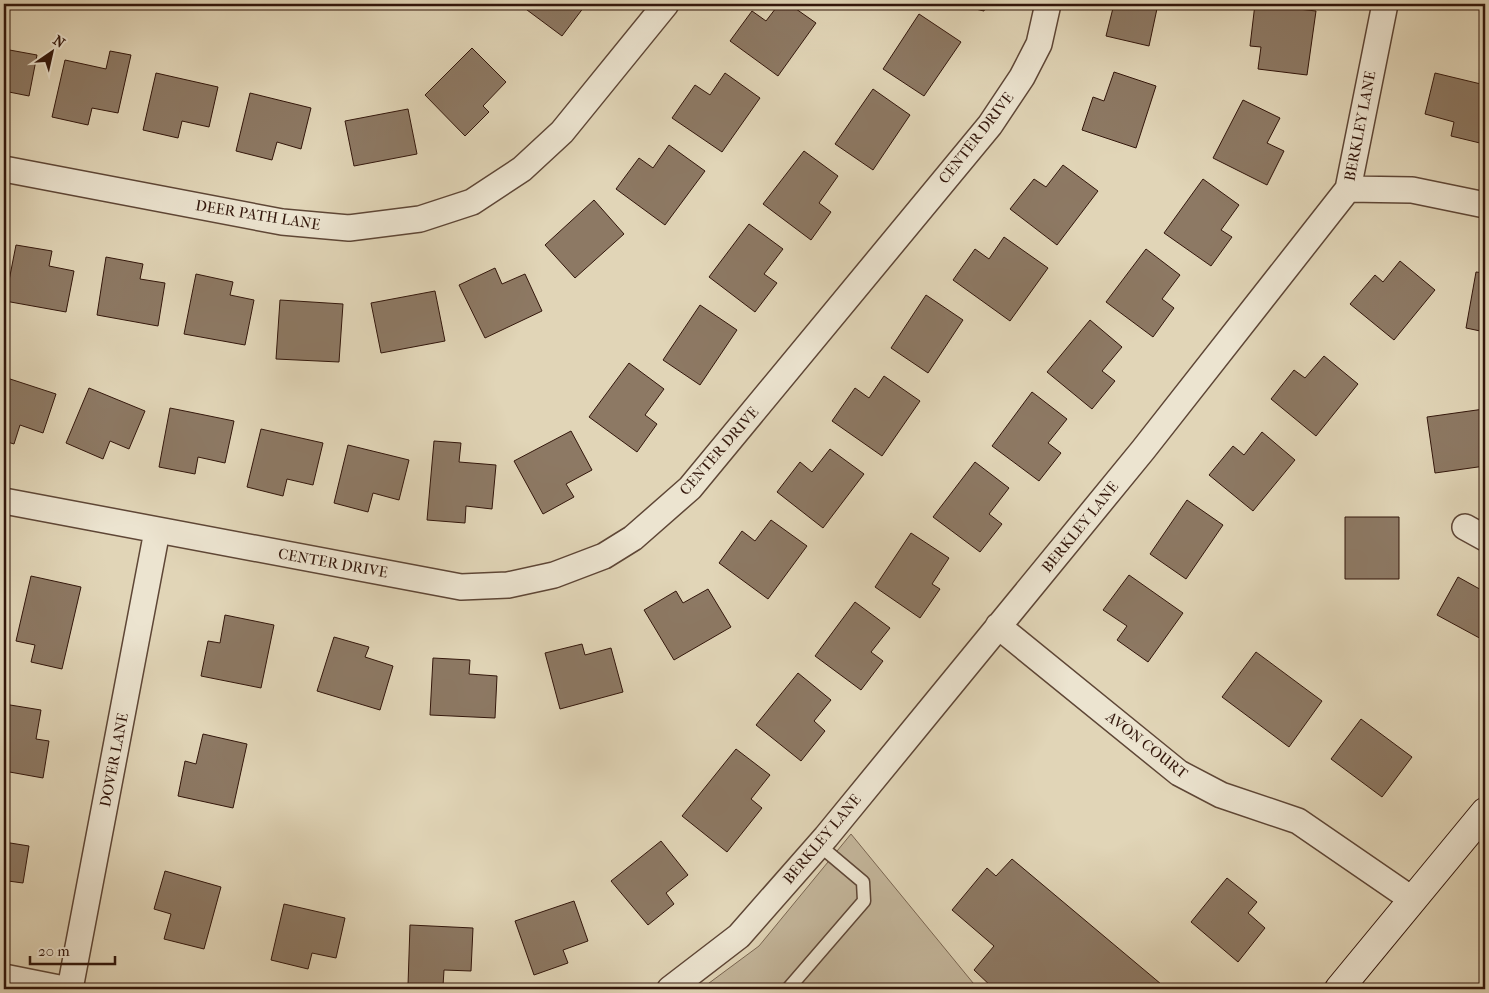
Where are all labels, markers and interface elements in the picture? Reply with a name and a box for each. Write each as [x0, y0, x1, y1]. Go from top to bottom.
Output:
north arrow [28, 28, 78, 78]
text: N [50, 32, 68, 52]
street label: BERKLEY LANE [1341, 69, 1379, 183]
street label: CENTER DRIVE [935, 89, 1017, 187]
street label: DEER PATH LANE [194, 196, 322, 234]
street label: CENTER DRIVE [676, 403, 762, 499]
street label: BERKLEY LANE [1038, 478, 1122, 576]
street label: CENTER DRIVE [277, 545, 389, 581]
street label: AVON COURT [1102, 707, 1192, 783]
street label: DOVER LANE [96, 711, 132, 809]
street label: BERKLEY LANE [779, 790, 865, 888]
scale bar [30, 933, 115, 965]
text: 20 m [38, 942, 70, 960]

